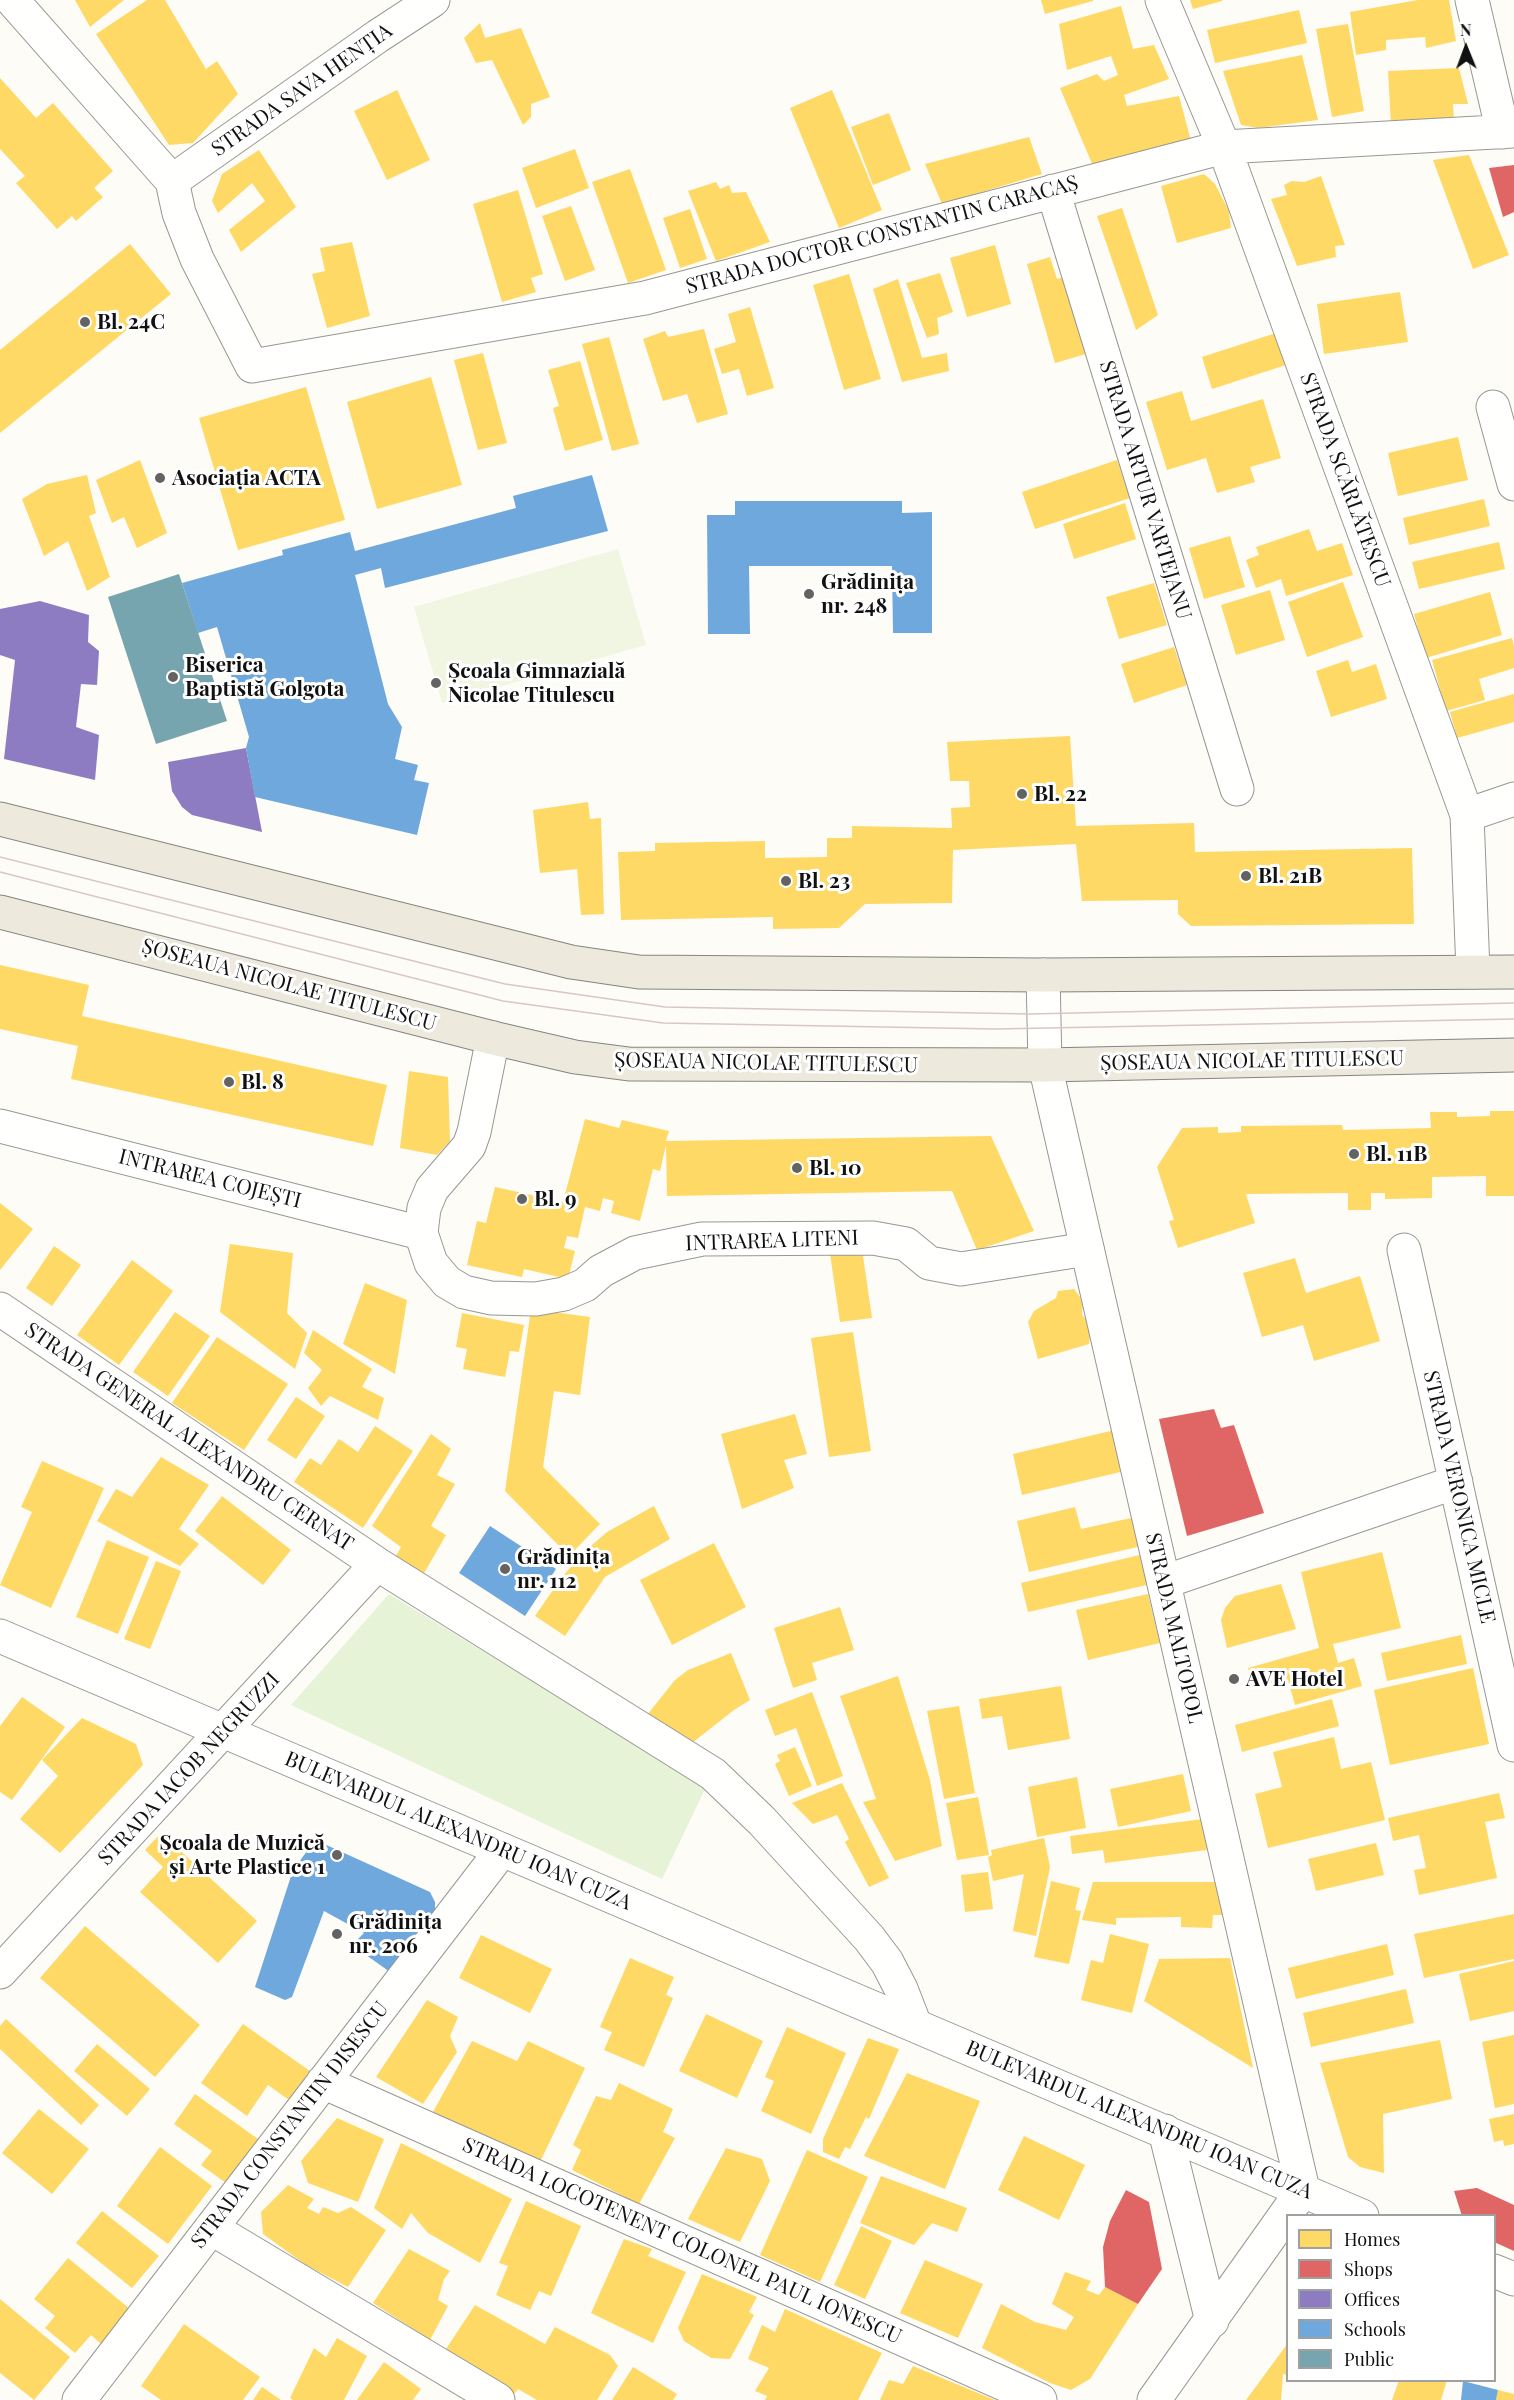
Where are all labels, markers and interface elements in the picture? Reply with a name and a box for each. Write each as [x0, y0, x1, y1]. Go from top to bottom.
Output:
street label: STRADA SAVA HENȚIA [207, 18, 397, 162]
north arrow [1436, 18, 1496, 78]
text: N [1460, 19, 1472, 40]
street label: STRADA DOCTOR CONSTANTIN CARACAȘ [683, 170, 1081, 300]
place label: Bl. 24C [97, 309, 165, 335]
marker: Bl. 24C [78, 315, 92, 329]
street label: STRADA ARTUR VARTEJANU [1094, 358, 1196, 622]
street label: STRADA SCĂRLĂTESCU [1294, 369, 1396, 591]
place label: Asociația ACTA [172, 465, 321, 491]
marker: Asociația ACTA [153, 471, 167, 485]
place label: Grădinița nr. 248 [821, 569, 914, 619]
marker: Grădinița nr. 248 [802, 587, 816, 601]
place label: Biserica Baptistă Golgota [185, 652, 344, 702]
place label: Școala Gimnazială Nicolae Titulescu [448, 658, 625, 708]
marker: Biserica Baptistă Golgota [166, 670, 180, 684]
marker: Școala Gimnazială Nicolae Titulescu [429, 676, 443, 690]
place label: Bl. 22 [1034, 781, 1087, 807]
marker: Bl. 22 [1015, 787, 1029, 801]
place label: Bl. 21B [1258, 863, 1322, 889]
place label: Bl. 23 [798, 868, 850, 894]
marker: Bl. 21B [1239, 869, 1253, 883]
marker: Bl. 23 [779, 874, 793, 888]
street label: ȘOSEAUA NICOLAE TITULESCU [139, 933, 439, 1037]
street label: ȘOSEAUA NICOLAE TITULESCU [1100, 1046, 1404, 1076]
street label: ȘOSEAUA NICOLAE TITULESCU [614, 1048, 918, 1078]
place label: Bl. 8 [241, 1069, 284, 1095]
marker: Bl. 8 [222, 1075, 236, 1089]
place label: Bl. 11B [1366, 1141, 1427, 1167]
street label: INTRAREA COJEȘTI [116, 1144, 304, 1214]
marker: Bl. 11B [1347, 1147, 1361, 1161]
place label: Bl. 10 [809, 1155, 862, 1181]
marker: Bl. 10 [790, 1161, 804, 1175]
place label: Bl. 9 [534, 1186, 577, 1212]
marker: Bl. 9 [515, 1192, 529, 1206]
street label: INTRAREA LITENI [685, 1225, 859, 1257]
street label: STRADA GENERAL ALEXANDRU CERNAT [20, 1317, 358, 1557]
street label: STRADA VERONICA MICLE [1418, 1368, 1500, 1626]
street label: STRADA MALTOPOL [1140, 1530, 1208, 1726]
place label: Grădinița nr. 112 [517, 1544, 610, 1594]
marker: Grădinița nr. 112 [498, 1562, 512, 1576]
place label: AVE Hotel [1246, 1666, 1343, 1692]
street label: STRADA IACOB NEGRUZZI [93, 1667, 285, 1871]
marker: AVE Hotel [1227, 1672, 1241, 1686]
street label: BULEVARDUL ALEXANDRU IOAN CUZA [281, 1746, 635, 1916]
place label: Școala de Muzică și Arte Plastice 1 [159, 1830, 325, 1880]
marker: Școala de Muzică și Arte Plastice 1 [330, 1848, 344, 1862]
place label: Grădinița nr. 206 [349, 1909, 442, 1959]
marker: Grădinița nr. 206 [330, 1927, 344, 1941]
street label: STRADA CONSTANTIN DISESCU [186, 1997, 394, 2253]
street label: BULEVARDUL ALEXANDRU IOAN CUZA [962, 2035, 1316, 2205]
street label: STRADA LOCOTENENT COLONEL PAUL IONESCU [459, 2132, 905, 2350]
legend [1286, 2214, 1496, 2382]
text: Homes [1344, 2227, 1400, 2251]
text: Shops [1344, 2257, 1393, 2281]
text: Offices [1344, 2287, 1400, 2311]
text: Schools [1344, 2317, 1406, 2341]
text: Public [1344, 2347, 1394, 2371]

